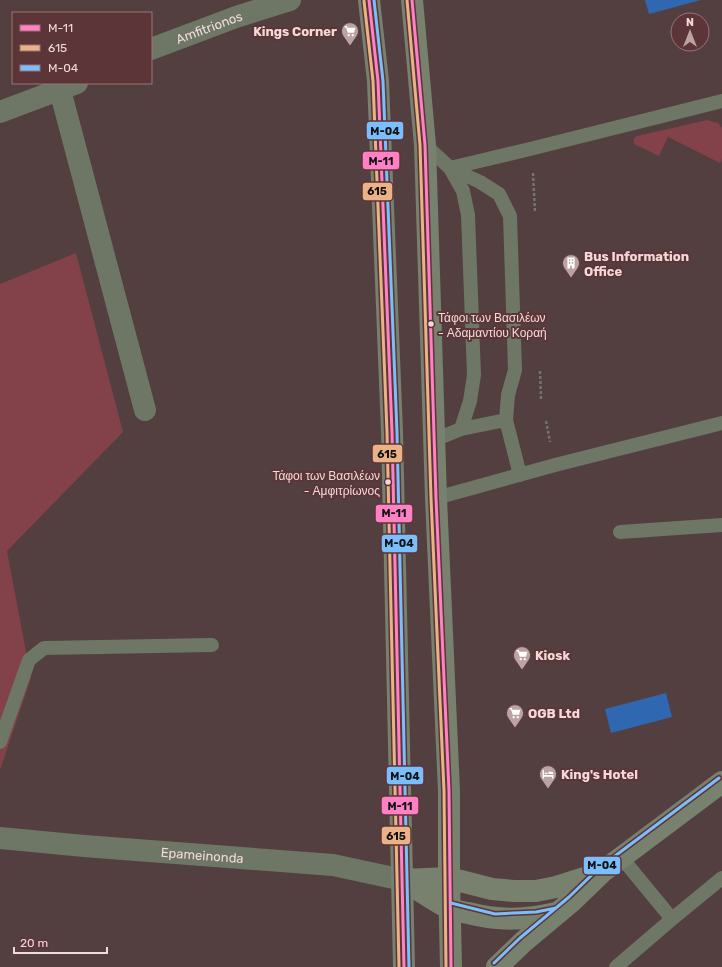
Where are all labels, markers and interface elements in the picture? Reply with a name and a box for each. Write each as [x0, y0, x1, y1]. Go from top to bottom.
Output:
street label: Amfitrionos [174, 8, 245, 47]
legend [12, 12, 152, 84]
north arrow [670, 12, 710, 52]
text: N [686, 16, 694, 29]
text: M-11 [48, 21, 73, 35]
supermarket icon: Kings Corner [340, 21, 360, 46]
place label: Kings Corner [253, 24, 337, 39]
text: 615 [48, 41, 67, 55]
text: M-04 [48, 61, 79, 75]
line badge: M-04 [366, 121, 404, 140]
text: M-04 [370, 125, 400, 138]
line badge: M-11 [362, 151, 400, 170]
text: M-11 [369, 155, 393, 168]
line badge: 615 [362, 182, 393, 201]
text: 615 [367, 185, 387, 198]
place label: Bus Information Office [584, 249, 689, 279]
building icon: Bus Information Office [561, 253, 581, 278]
place label: Τάφοι των Βασιλέων - Αδαμαντίου Κοραή [438, 311, 547, 340]
marker: Τάφοι των Βασιλέων - Αδαμαντίου Κοραή [426, 319, 436, 329]
line badge: 615 [372, 444, 403, 463]
text: 615 [377, 448, 397, 461]
place label: Τάφοι των Βασιλέων - Αμφιτρίωνος [272, 469, 380, 498]
marker: Τάφοι των Βασιλέων - Αμφιτρίωνος [383, 477, 393, 487]
line badge: M-11 [375, 504, 413, 523]
text: M-11 [382, 507, 406, 520]
line badge: M-04 [381, 534, 418, 553]
text: M-04 [384, 537, 414, 550]
supermarket icon: Kiosk [512, 645, 532, 670]
place label: Kiosk [535, 648, 570, 663]
supermarket icon: OGB Ltd [505, 703, 525, 728]
place label: OGB Ltd [528, 706, 580, 721]
hotel icon: King's Hotel [538, 764, 558, 789]
line badge: M-04 [386, 766, 424, 785]
place label: King's Hotel [561, 767, 638, 782]
text: M-04 [390, 770, 420, 783]
line badge: M-11 [381, 796, 419, 815]
text: M-11 [388, 800, 412, 813]
line badge: 615 [381, 826, 411, 845]
text: 615 [386, 830, 406, 843]
street label: Epameinonda [160, 845, 244, 866]
line badge: M-04 [583, 856, 621, 875]
text: M-04 [587, 859, 617, 872]
scale bar [14, 929, 107, 955]
text: 20 m [20, 936, 48, 950]

